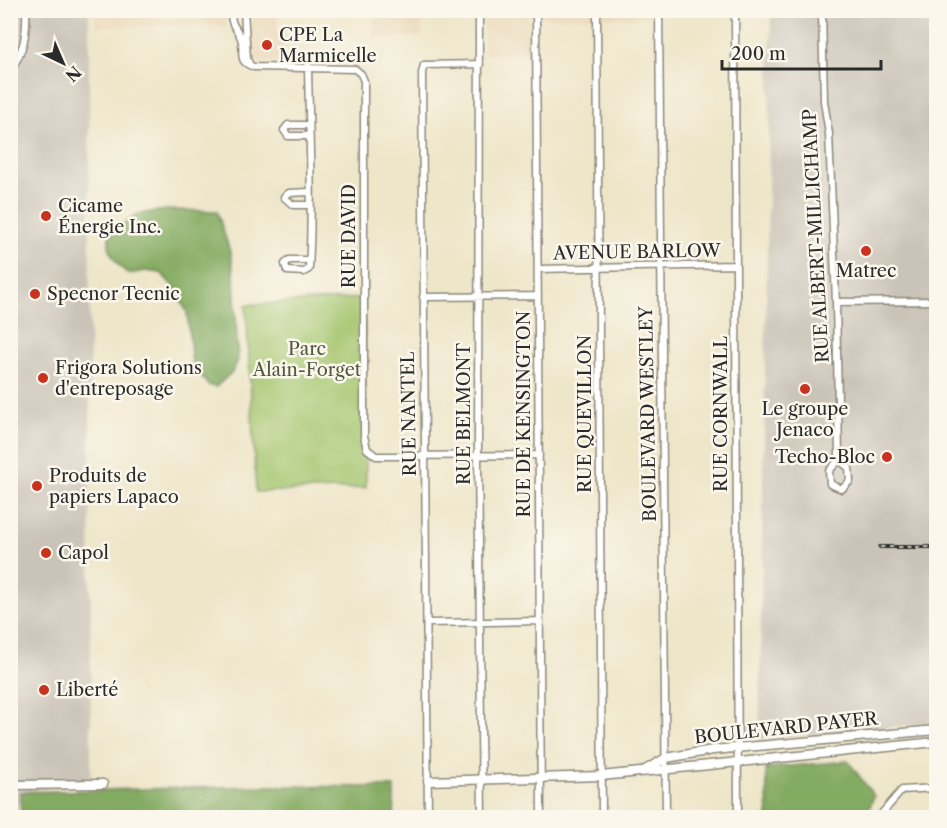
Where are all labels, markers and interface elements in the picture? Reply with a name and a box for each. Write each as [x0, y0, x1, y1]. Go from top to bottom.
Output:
place label: CPE La Marmicelle [279, 24, 377, 67]
north arrow [33, 33, 93, 93]
scale bar [722, 33, 881, 71]
marker: CPE La Marmicelle [260, 38, 274, 52]
text: 200 m [731, 43, 786, 65]
text: N [61, 62, 85, 86]
street label: RUE ALBERT-MILLICHAMP [798, 108, 834, 364]
street label: RUE DAVID [338, 184, 360, 288]
place label: Cicame Énergie Inc. [58, 195, 161, 238]
marker: Cicame Énergie Inc. [39, 209, 53, 223]
street label: AVENUE BARLOW [552, 240, 722, 264]
marker: Matrec [859, 244, 873, 258]
place label: Matrec [836, 260, 896, 282]
place label: Specnor Tecnic [47, 283, 180, 305]
marker: Specnor Tecnic [28, 287, 42, 301]
street label: BOULEVARD WESTLEY [635, 305, 661, 522]
street label: RUE DE KENSINGTON [513, 310, 535, 517]
street label: RUE QUEVILLON [574, 335, 596, 493]
street label: RUE CORNWALL [710, 336, 732, 492]
park label: Parc Alain-Forget [252, 338, 362, 381]
street label: RUE BELMONT [453, 343, 475, 485]
street label: RUE NANTEL [397, 351, 421, 477]
place label: Frigora Solutions d'entreposage [55, 357, 202, 400]
marker: Frigora Solutions d'entreposage [36, 371, 50, 385]
marker: Le groupe Jenaco [798, 382, 812, 396]
place label: Le groupe Jenaco [762, 398, 848, 441]
place label: Techo-Bloc [775, 446, 875, 468]
marker: Techo-Bloc [880, 450, 894, 464]
place label: Produits de papiers Lapaco [49, 465, 179, 508]
marker: Produits de papiers Lapaco [30, 479, 44, 493]
place label: Capol [58, 542, 109, 564]
marker: Capol [39, 546, 53, 560]
place label: Liberté [56, 679, 118, 701]
marker: Liberté [37, 683, 51, 697]
street label: BOULEVARD PAYER [693, 707, 880, 749]

